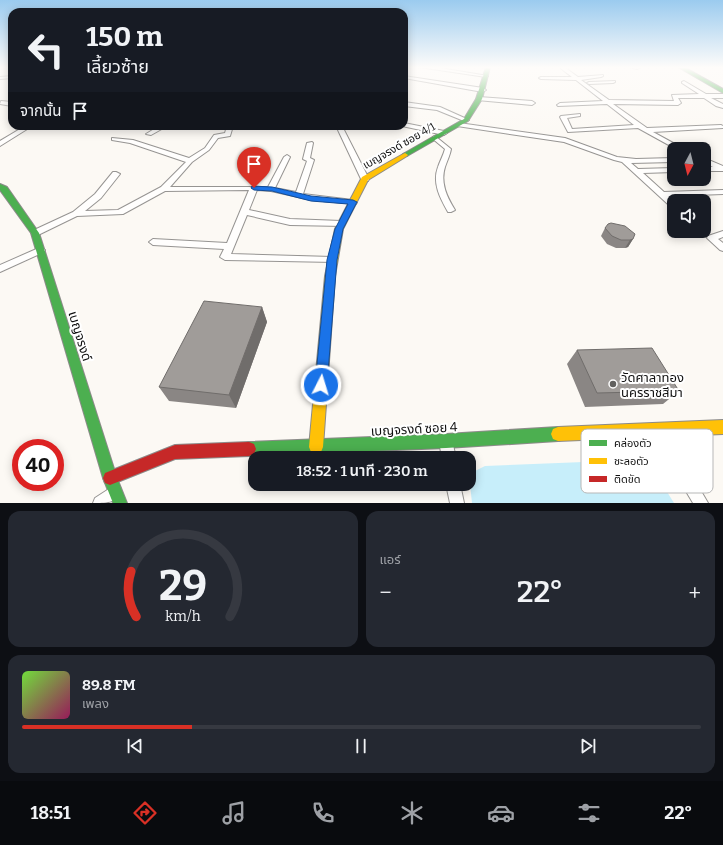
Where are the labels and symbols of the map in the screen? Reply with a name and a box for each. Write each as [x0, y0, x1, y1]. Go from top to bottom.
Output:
street label: เบญจรงด์ ซอย 4/1 [361, 120, 438, 172]
north arrow [667, 142, 711, 186]
pin [237, 147, 271, 188]
street label: เบญจรงด์ [65, 309, 95, 363]
position arrow [300, 364, 342, 406]
place label: วัดศาลาทอง นครราชสีมา [621, 370, 684, 400]
marker: วัดศาลาทอง นครราชสีมา [608, 379, 618, 389]
street label: เบญจรงด์ ซอย 4 [370, 419, 458, 439]
legend [581, 429, 713, 493]
text: คล่องตัว [614, 437, 652, 450]
speed limit sign: 40 [12, 439, 64, 491]
text: ชะลอตัว [614, 455, 649, 468]
text: ติดขัด [614, 473, 641, 486]

